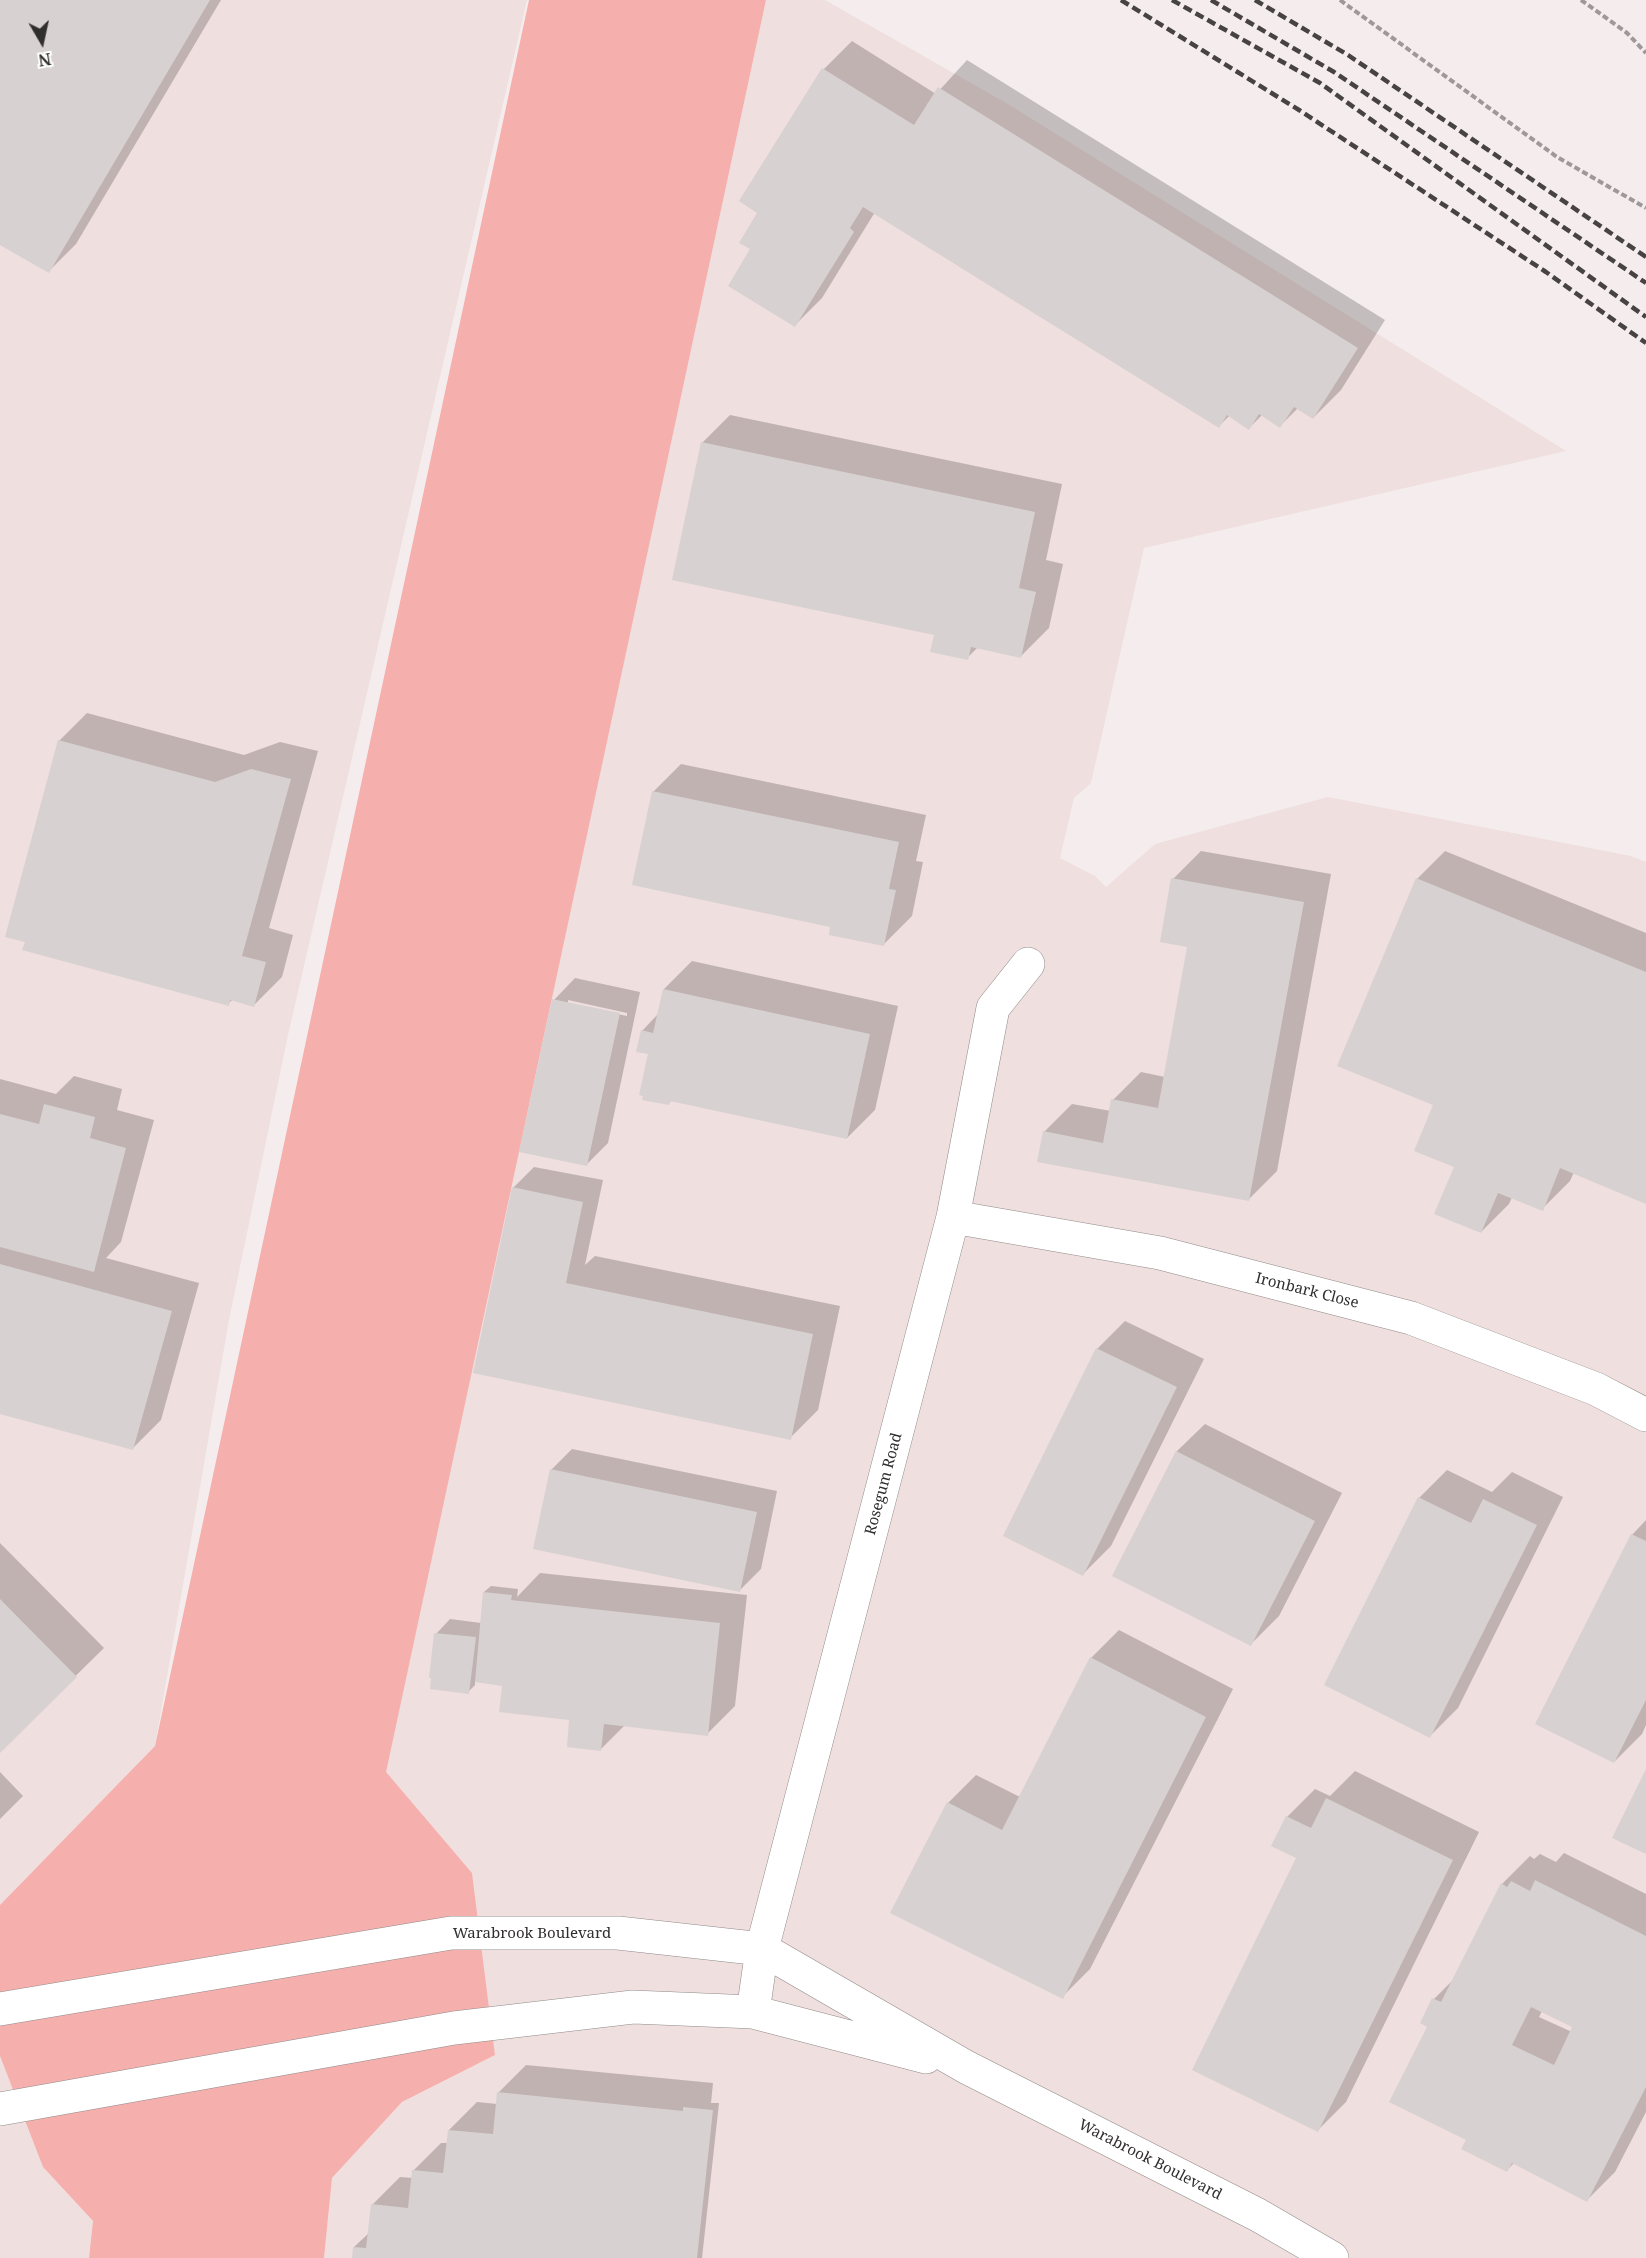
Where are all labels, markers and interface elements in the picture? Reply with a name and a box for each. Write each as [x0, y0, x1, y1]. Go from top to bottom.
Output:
north arrow [12, 12, 72, 72]
text: N [37, 48, 53, 72]
street label: Ironbark Close [1254, 1269, 1360, 1313]
street label: Rosegum Road [862, 1431, 906, 1537]
street label: Warabrook Boulevard [453, 1925, 611, 1943]
street label: Warabrook Boulevard [1075, 2116, 1225, 2204]

